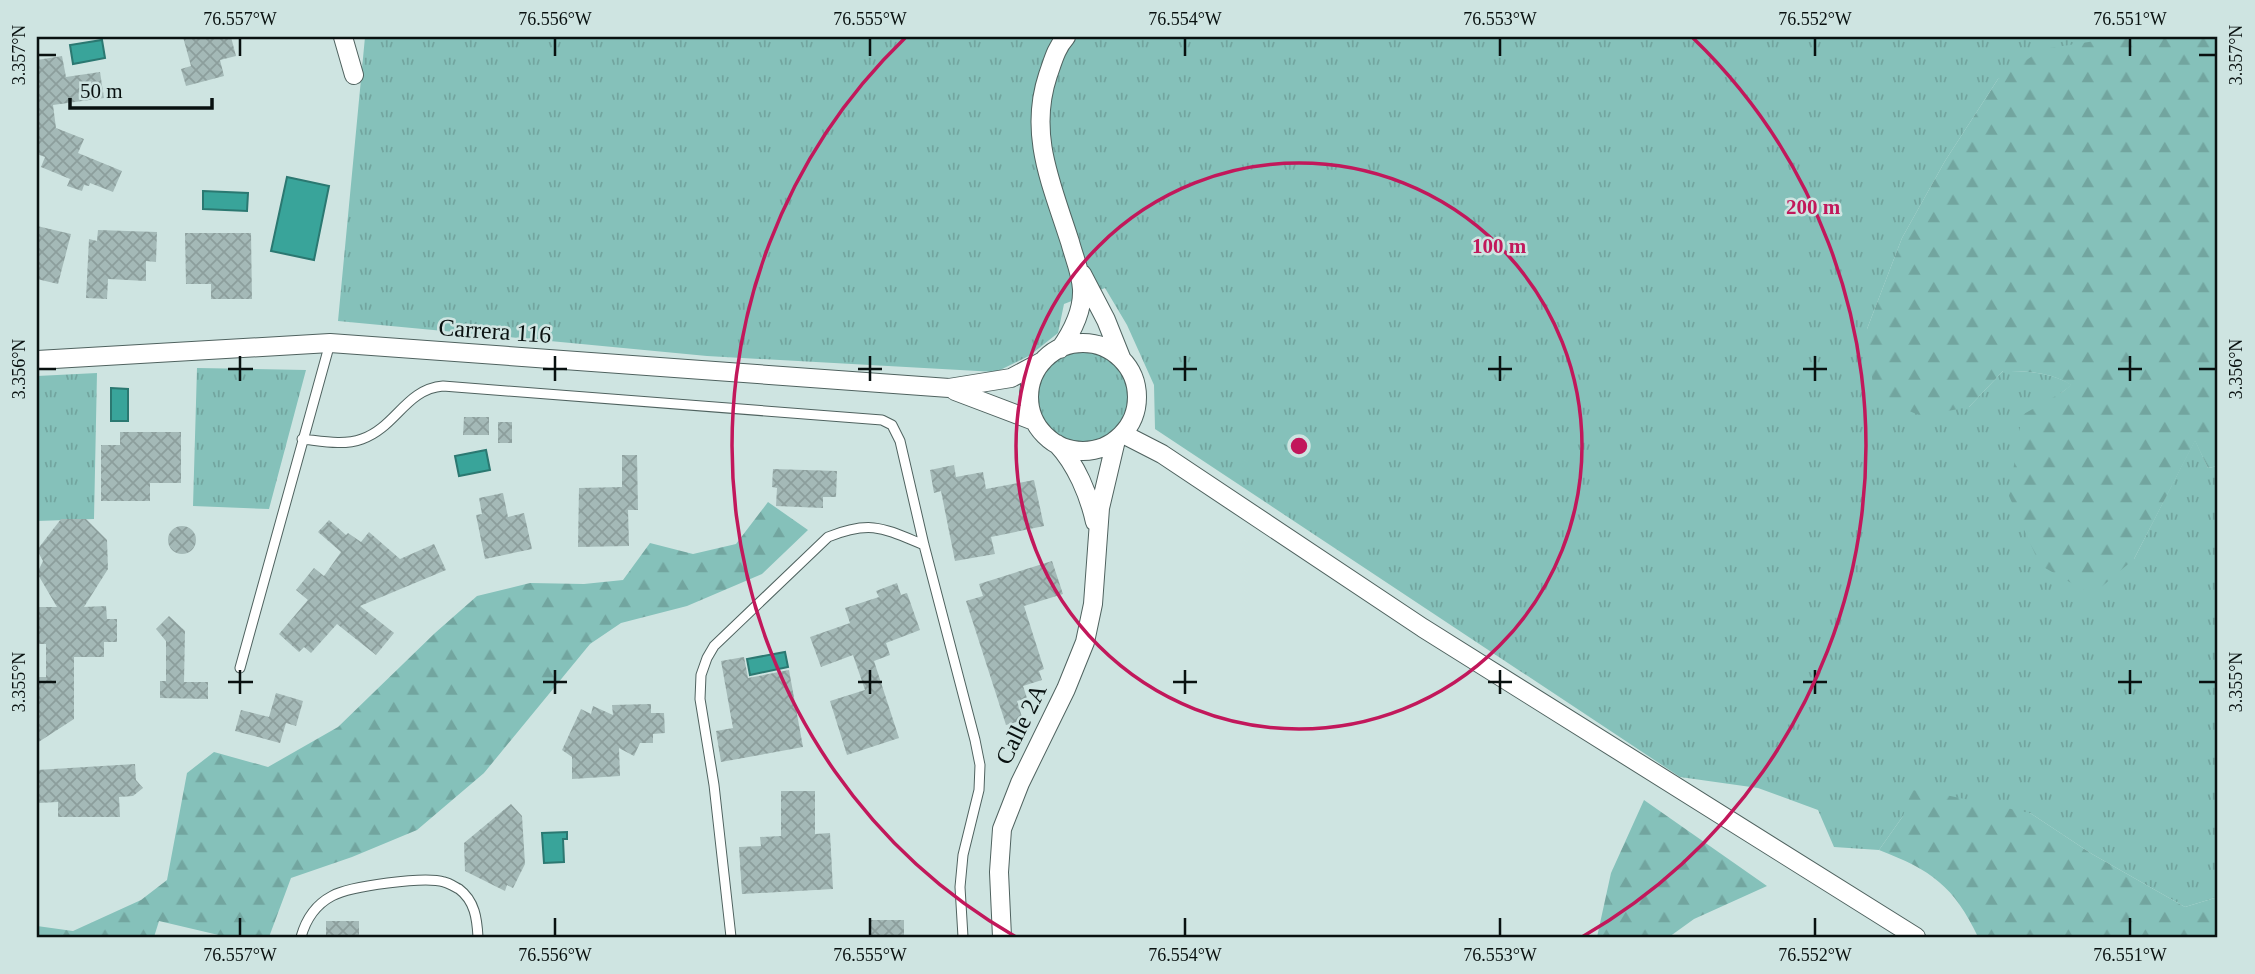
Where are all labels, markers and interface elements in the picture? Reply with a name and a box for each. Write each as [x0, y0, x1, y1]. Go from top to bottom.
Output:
text: 76.557°W [203, 9, 277, 29]
text: 76.556°W [518, 9, 592, 29]
text: 76.555°W [833, 9, 907, 29]
text: 76.554°W [1148, 9, 1222, 29]
text: 76.553°W [1463, 9, 1537, 29]
text: 76.552°W [1778, 9, 1852, 29]
text: 76.551°W [2093, 9, 2167, 29]
text: 3.357°N [9, 25, 29, 85]
text: 3.357°N [2226, 25, 2246, 85]
scale bar [70, 66, 212, 110]
text: 50 m [80, 79, 123, 103]
text: 200 m [1786, 195, 1841, 219]
text: 100 m [1472, 234, 1527, 258]
street label: Carrera 116 [438, 314, 552, 348]
text: 3.356°N [9, 339, 29, 399]
text: 3.356°N [2226, 339, 2246, 399]
centre of rings [1287, 434, 1311, 458]
text: 3.355°N [9, 652, 29, 712]
text: 3.355°N [2226, 652, 2246, 712]
street label: Calle 2A [990, 679, 1052, 768]
text: 76.557°W [203, 945, 277, 965]
text: 76.556°W [518, 945, 592, 965]
text: 76.555°W [833, 945, 907, 965]
text: 76.554°W [1148, 945, 1222, 965]
text: 76.553°W [1463, 945, 1537, 965]
text: 76.552°W [1778, 945, 1852, 965]
text: 76.551°W [2093, 945, 2167, 965]

